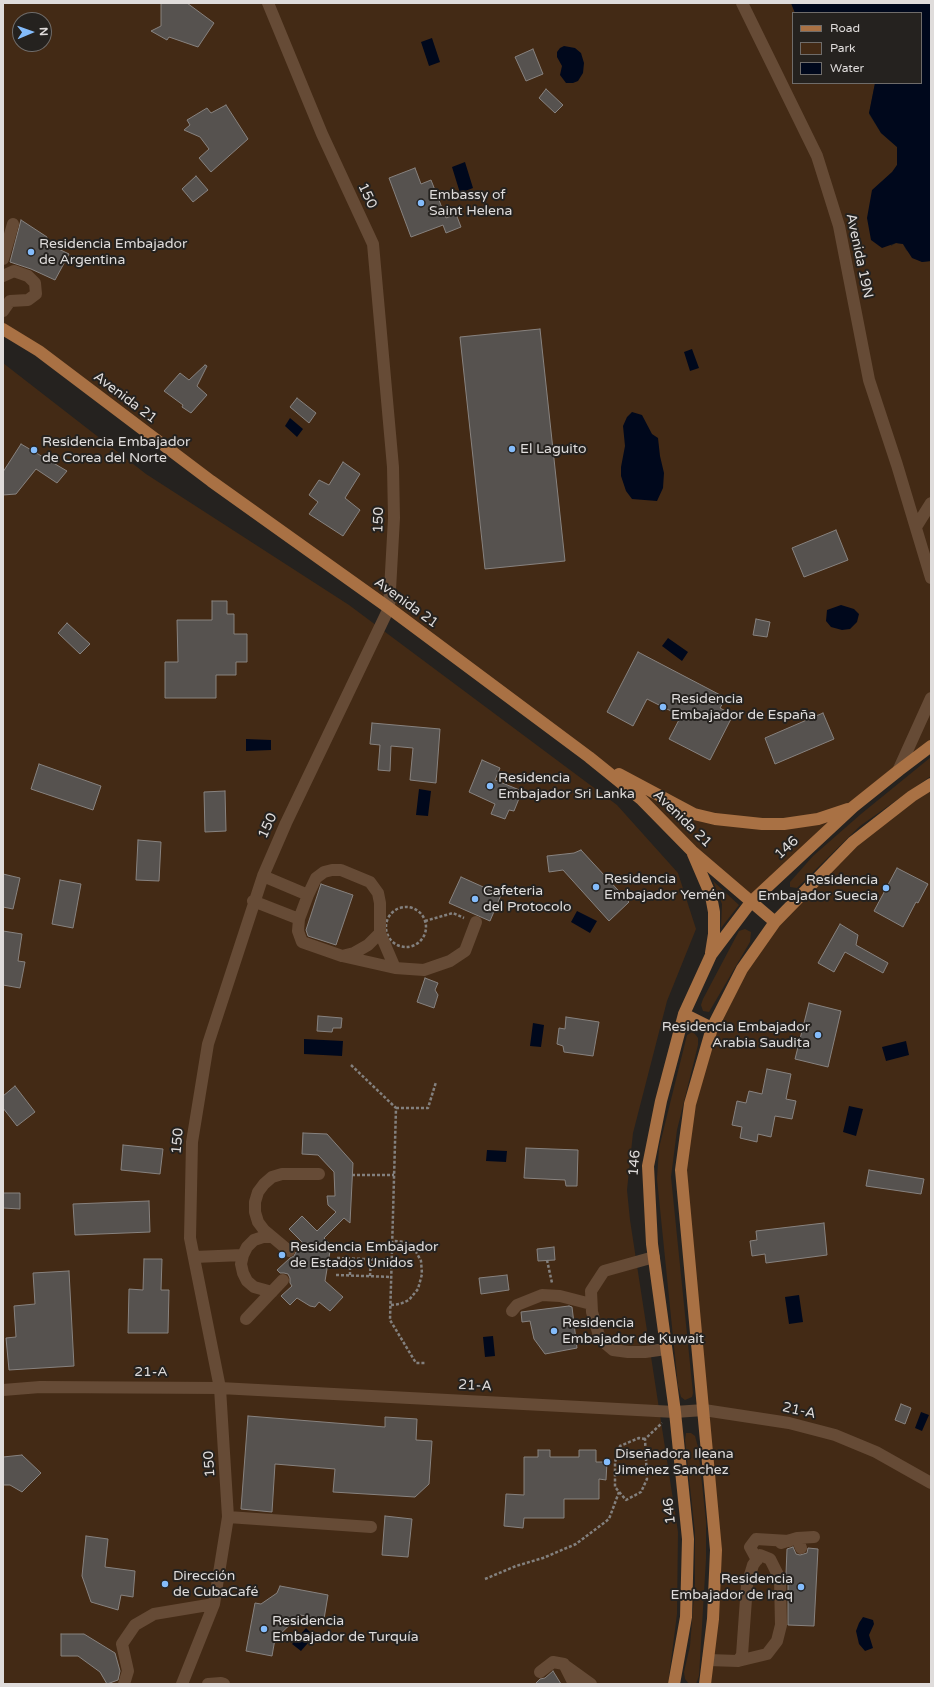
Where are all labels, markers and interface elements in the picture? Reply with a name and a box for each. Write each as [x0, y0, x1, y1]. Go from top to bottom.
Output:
north arrow [12, 12, 52, 52]
legend [792, 12, 922, 84]
text: Road [830, 21, 860, 35]
text: N [37, 27, 50, 36]
text: Park [830, 41, 856, 55]
text: Water [830, 61, 864, 75]
street label: 150 [354, 180, 380, 212]
place label: Embassy of Saint Helena [429, 187, 512, 220]
marker: Embassy of Saint Helena [416, 198, 426, 208]
street label: Avenida 19N [842, 212, 876, 300]
place label: Residencia Embajador de Argentina [39, 236, 187, 268]
marker: Residencia Embajador de Argentina [26, 247, 36, 257]
street label: Avenida 21 [90, 369, 160, 427]
place label: Residencia Embajador de Corea del Norte [42, 434, 190, 466]
place label: El Laguito [520, 441, 587, 457]
marker: El Laguito [507, 444, 517, 454]
marker: Residencia Embajador de Corea del Norte [29, 445, 39, 455]
street label: 150 [370, 507, 388, 533]
street label: Avenida 21 [371, 574, 441, 632]
place label: Residencia Embajador de España [671, 691, 816, 724]
marker: Residencia Embajador de España [658, 702, 668, 712]
place label: Residencia Embajador Sri Lanka [498, 770, 635, 802]
marker: Residencia Embajador Sri Lanka [485, 781, 495, 791]
street label: Avenida 21 [649, 787, 715, 851]
street label: 150 [255, 811, 281, 841]
street label: 146 [772, 833, 802, 863]
place label: Residencia Embajador Yemén [604, 871, 725, 904]
place label: Residencia Embajador Suecia [758, 872, 878, 904]
marker: Residencia Embajador Yemén [591, 882, 601, 892]
place label: Cafeteria del Protocolo [483, 883, 571, 916]
marker: Residencia Embajador Suecia [881, 883, 891, 893]
marker: Cafeteria del Protocolo [470, 894, 480, 904]
place label: Residencia Embajador Arabia Saudita [662, 1019, 810, 1052]
marker: Residencia Embajador Arabia Saudita [813, 1030, 823, 1040]
street label: 150 [168, 1127, 188, 1155]
street label: 146 [625, 1149, 645, 1177]
place label: Residencia Embajador de Estados Unidos [290, 1239, 438, 1272]
marker: Residencia Embajador de Estados Unidos [277, 1250, 287, 1260]
place label: Residencia Embajador de Kuwait [562, 1315, 704, 1348]
marker: Residencia Embajador de Kuwait [549, 1326, 559, 1336]
street label: 21-A [134, 1364, 168, 1380]
street label: 21-A [458, 1377, 492, 1395]
street label: 21-A [781, 1399, 817, 1423]
place label: Diseñadora Ileana Jimenez Sanchez [615, 1446, 734, 1478]
street label: 150 [201, 1450, 219, 1478]
marker: Diseñadora Ileana Jimenez Sanchez [602, 1457, 612, 1467]
street label: 146 [660, 1497, 680, 1525]
place label: Dirección de CubaCafé [173, 1568, 258, 1600]
place label: Residencia Embajador de Iraq [671, 1571, 793, 1604]
marker: Dirección de CubaCafé [160, 1579, 170, 1589]
marker: Residencia Embajador de Iraq [796, 1582, 806, 1592]
place label: Residencia Embajador de Turquía [272, 1613, 419, 1646]
marker: Residencia Embajador de Turquía [259, 1624, 269, 1634]

